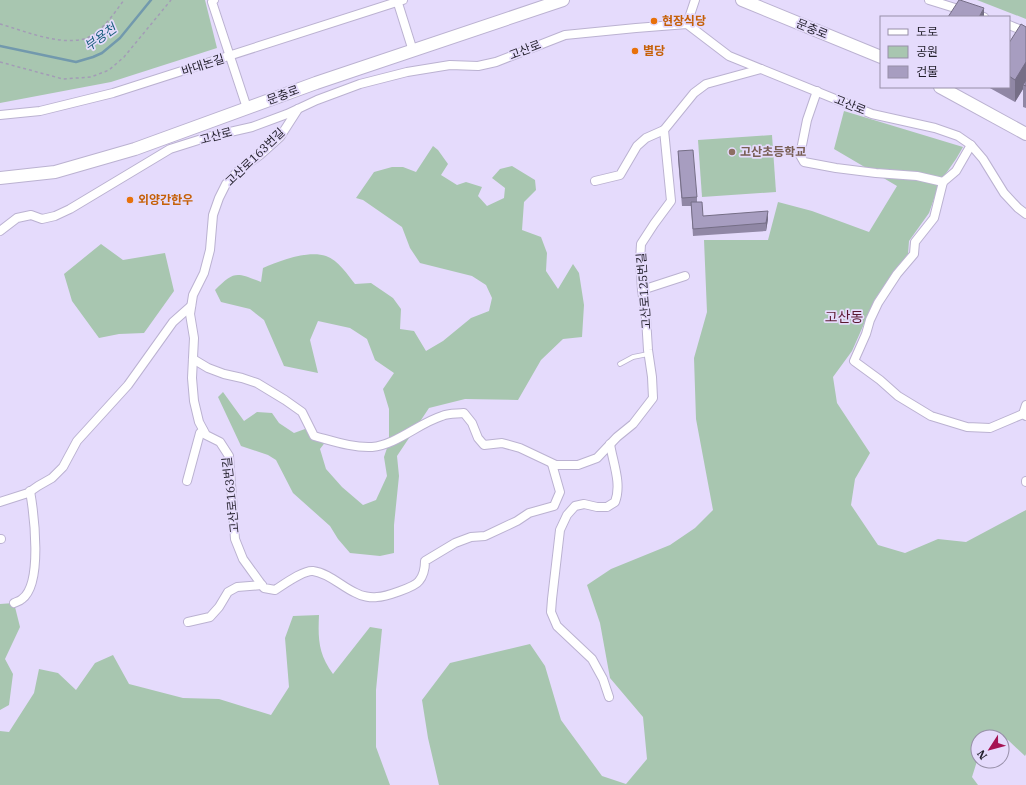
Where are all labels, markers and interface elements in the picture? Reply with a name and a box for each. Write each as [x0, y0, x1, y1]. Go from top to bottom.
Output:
place label: 현장식당 [662, 13, 706, 28]
street label: 문충로 [794, 15, 830, 42]
marker: 현장식당 [649, 16, 659, 26]
legend [880, 16, 1010, 88]
water label: 부용천 [81, 19, 121, 55]
text: 도로 [916, 24, 938, 39]
street label: 고산로 [507, 37, 543, 62]
place label: 별당 [643, 43, 665, 58]
text: 공원 [916, 44, 938, 59]
marker: 별당 [630, 46, 640, 56]
street label: 바대논길 [180, 51, 226, 78]
text: 건물 [916, 64, 938, 79]
street label: 문충로 [265, 82, 301, 107]
street label: 고산로 [832, 91, 868, 118]
street label: 고산로 [198, 124, 234, 147]
street label: 고산로163번길 [222, 125, 287, 189]
place label: 고산초등학교 [740, 144, 806, 159]
marker: 고산초등학교 [727, 147, 737, 157]
place label: 외양간한우 [138, 192, 193, 207]
marker: 외양간한우 [125, 195, 135, 205]
street label: 고산로125번길 [633, 252, 654, 330]
district label: 고산동 [825, 308, 863, 326]
street label: 고산로163번길 [219, 456, 242, 534]
north arrow [970, 729, 1010, 769]
text: N [974, 747, 990, 763]

